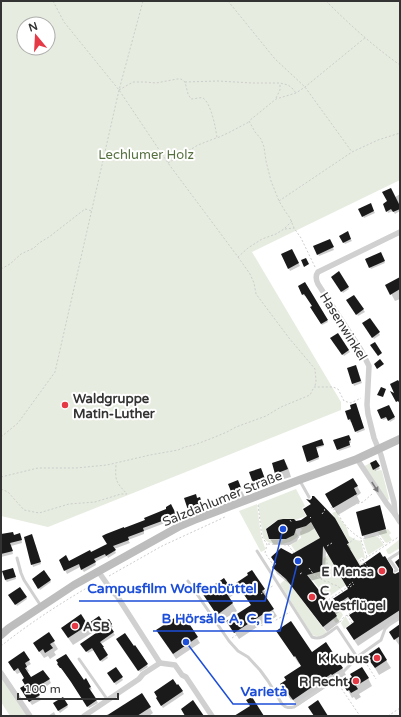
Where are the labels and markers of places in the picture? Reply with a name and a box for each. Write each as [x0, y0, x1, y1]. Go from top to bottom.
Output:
place label: Waldgruppe Matin-Luther [73, 391, 156, 422]
marker: Waldgruppe Matin-Luther [60, 400, 70, 410]
place label: E Mensa [321, 564, 374, 580]
marker: E Mensa [377, 566, 387, 576]
callout: Campusfilm Wolfenbüttel [79, 575, 265, 601]
place label: C Westflügel [320, 583, 386, 614]
marker: C Westflügel [307, 592, 317, 602]
callout: B Hörsäle A, C, E [153, 605, 280, 631]
place label: ASB [83, 619, 110, 635]
marker: ASB [70, 621, 80, 631]
place label: K Kubus [318, 651, 369, 667]
marker: K Kubus [372, 653, 382, 663]
place label: R Recht [299, 674, 348, 690]
marker: R Recht [351, 676, 361, 686]
callout: Varietà [233, 678, 296, 704]

